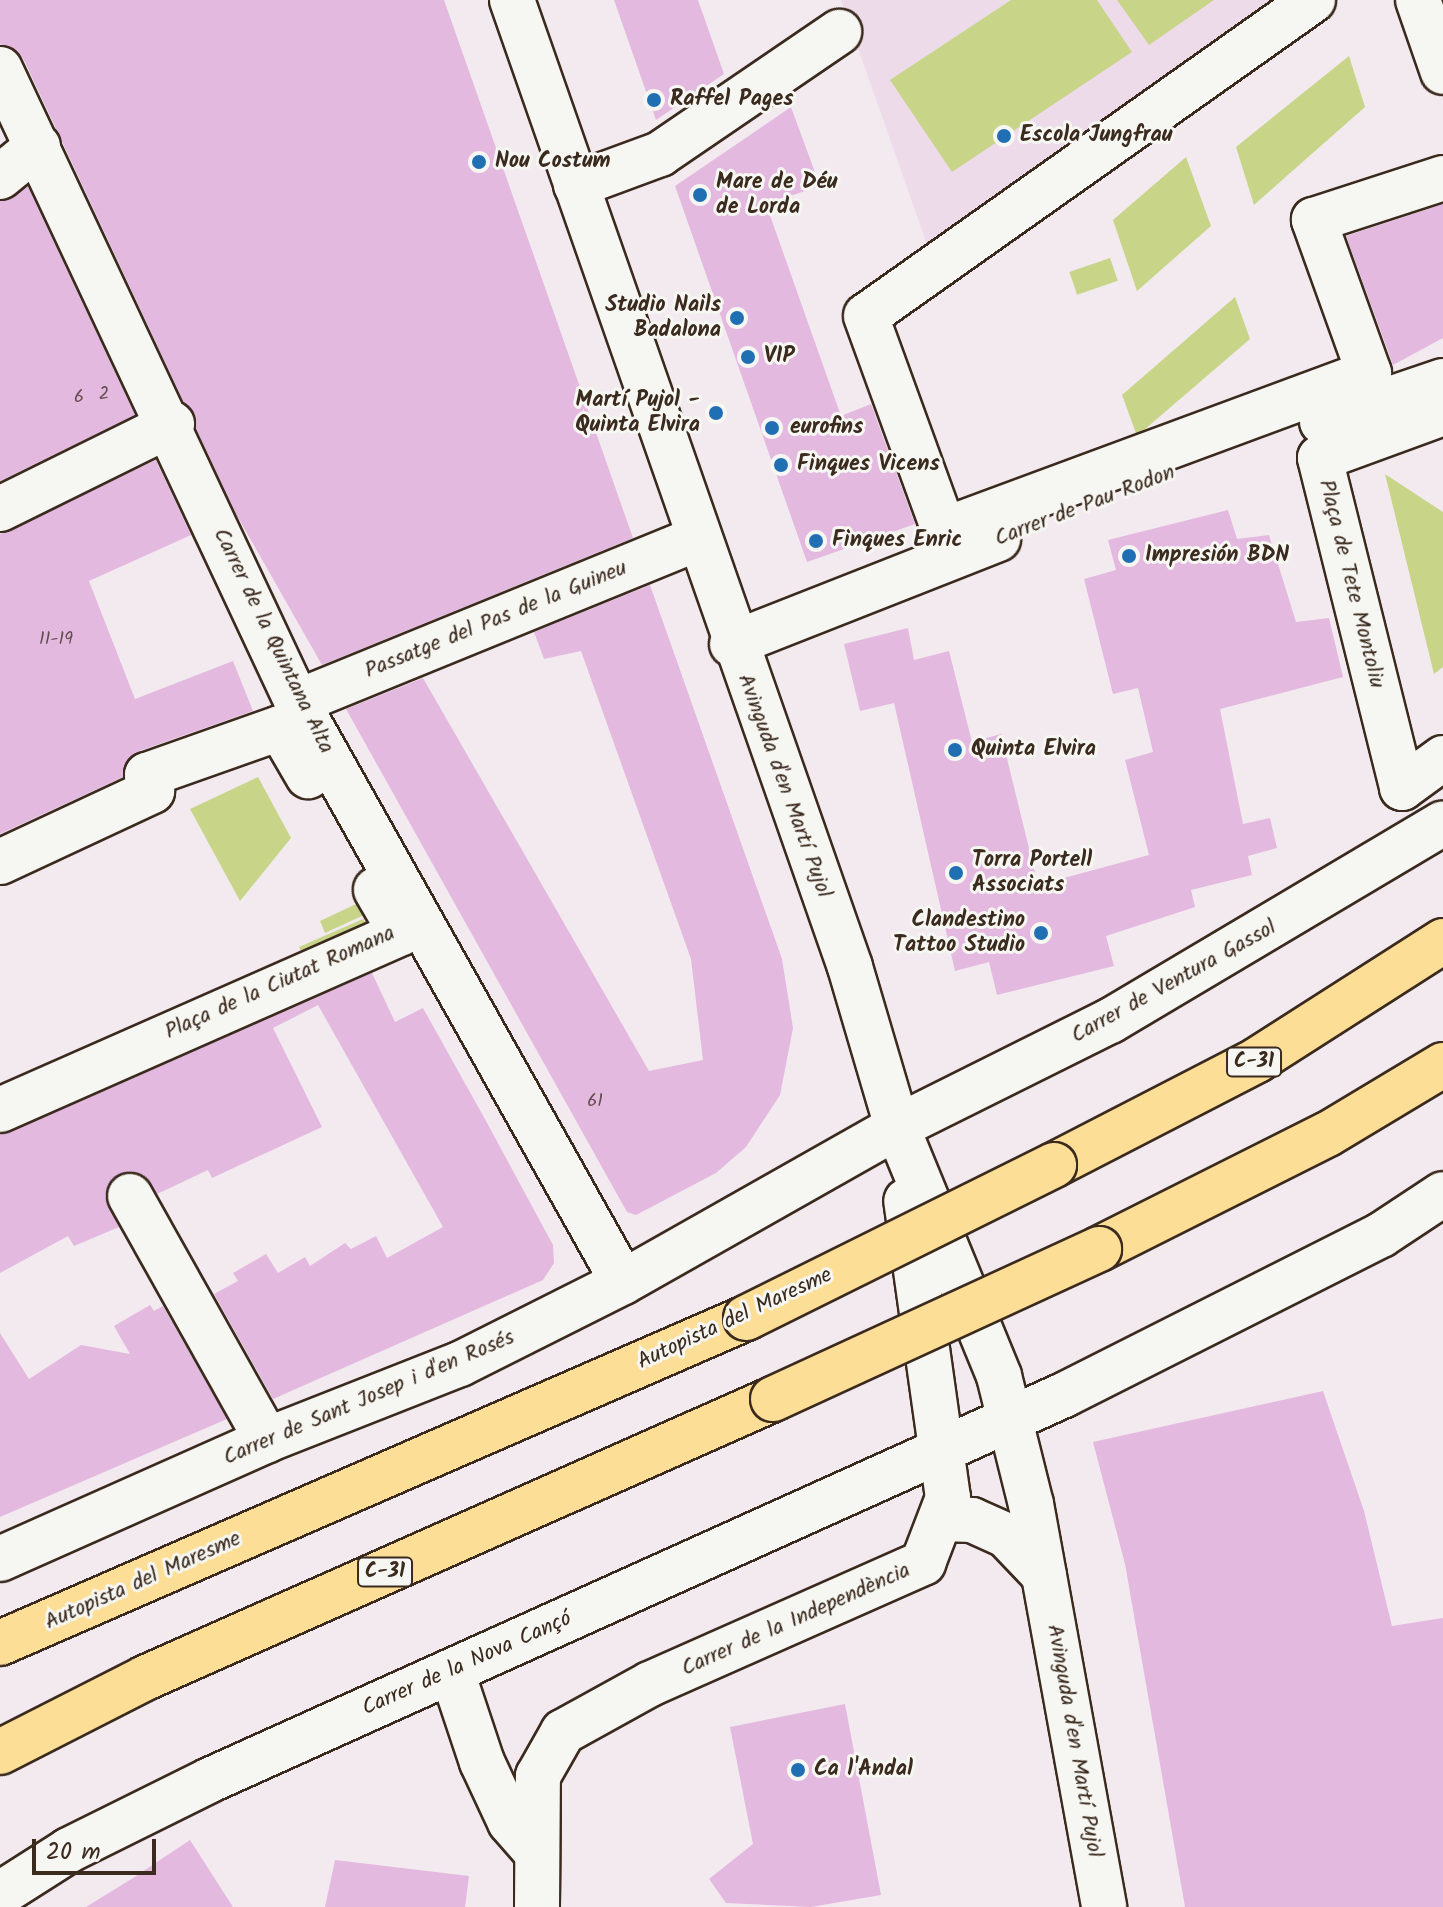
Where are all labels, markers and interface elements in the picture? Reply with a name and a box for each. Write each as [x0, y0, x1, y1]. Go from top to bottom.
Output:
place label: Raffel Pages [670, 87, 794, 113]
marker: Raffel Pages [645, 91, 663, 109]
place label: Escola Jungfrau [1020, 123, 1172, 149]
marker: Escola Jungfrau [995, 127, 1013, 145]
place label: Nou Costum [495, 149, 611, 175]
marker: Nou Costum [470, 153, 488, 171]
place label: Mare de Déu de Lorda [716, 169, 837, 220]
marker: Mare de Déu de Lorda [691, 186, 709, 204]
place label: Studio Nails Badalona [605, 292, 721, 344]
marker: Studio Nails Badalona [728, 309, 746, 327]
place label: VIP [764, 344, 795, 370]
marker: VIP [739, 348, 757, 366]
house number: 2 [99, 384, 109, 406]
house number: 6 [74, 387, 84, 409]
place label: Martí Pujol - Quinta Elvira [575, 387, 700, 438]
marker: Martí Pujol - Quinta Elvira [707, 404, 725, 422]
place label: eurofins [790, 415, 863, 441]
marker: eurofins [761, 417, 783, 439]
place label: Finques Vicens [797, 452, 940, 478]
marker: Finques Vicens [772, 456, 790, 474]
street label: Carrer de Pau Rodon [991, 459, 1179, 553]
street label: Plaça de Tete Montoliu [1312, 477, 1390, 691]
street label: Carrer de la Quintana Alta [207, 524, 339, 758]
place label: Finques Enric [832, 528, 962, 554]
marker: Finques Enric [807, 532, 825, 550]
place label: Impresión BDN [1145, 543, 1289, 569]
marker: Impresión BDN [1120, 547, 1138, 565]
street label: Passatge del Pas de la Guineu [361, 555, 631, 685]
house number: 11-19 [39, 629, 73, 651]
street label: Avinguda d'en Martí Pujol [731, 670, 837, 902]
place label: Quinta Elvira [971, 737, 1096, 763]
marker: Quinta Elvira [946, 741, 964, 759]
place label: Torra Portell Associats [972, 847, 1092, 898]
marker: Torra Portell Associats [947, 864, 965, 882]
place label: Clandestino Tattoo Studio [893, 907, 1025, 958]
street label: Carrer de Ventura Gassol [1067, 915, 1281, 1049]
street label: Plaça de la Ciutat Romana [161, 920, 399, 1046]
marker: Clandestino Tattoo Studio [1032, 924, 1050, 942]
road number: C-31 [1226, 1046, 1282, 1078]
house number: 61 [587, 1091, 603, 1113]
street label: Autopista del Maresme [633, 1262, 837, 1376]
street label: Carrer de Sant Josep i d'en Rosés [220, 1325, 518, 1471]
street label: Autopista del Maresme [41, 1526, 245, 1636]
road number: C-31 [357, 1556, 413, 1588]
street label: Carrer de la Independència [678, 1558, 914, 1682]
street label: Carrer de la Nova Cançó [358, 1606, 576, 1722]
street label: Avinguda d'en Martí Pujol [1040, 1622, 1108, 1860]
place label: Ca l'Andal [814, 1757, 913, 1783]
marker: Ca l'Andal [789, 1761, 807, 1779]
scale bar [36, 1823, 160, 1873]
text: 20 m [46, 1833, 101, 1872]

